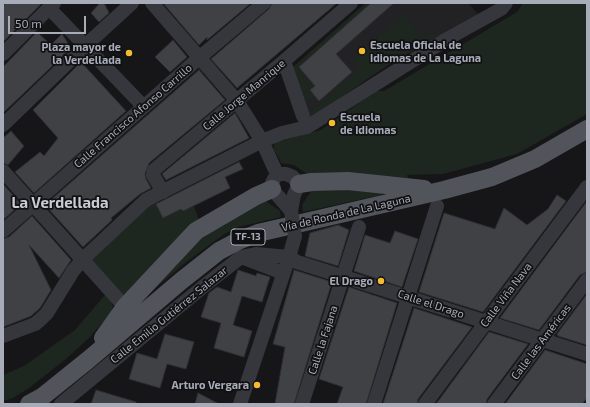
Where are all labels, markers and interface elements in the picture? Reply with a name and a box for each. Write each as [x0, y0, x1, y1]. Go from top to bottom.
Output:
scale bar [10, 8, 88, 34]
text: 50 m [15, 16, 42, 30]
place label: Escuela Oficial de Idiomas de La Laguna [370, 38, 481, 64]
place label: Plaza mayor de la Verdellada [42, 40, 121, 66]
marker: Escuela Oficial de Idiomas de La Laguna [357, 46, 367, 56]
marker: Plaza mayor de la Verdellada [124, 48, 134, 58]
street label: Calle Jorge Manrique [200, 57, 288, 133]
street label: Calle Francisco Afonso Carrillo [71, 61, 195, 171]
place label: Escuela de Idiomas [340, 110, 396, 136]
marker: Escuela de Idiomas [327, 118, 337, 128]
street label: Vía de Ronda de La Laguna [280, 192, 412, 234]
district label: La Verdellada [12, 194, 108, 212]
road number: TF-13 [231, 229, 265, 245]
street label: Calle Viña Nava [478, 260, 534, 330]
street label: Calle Emilio Gutiérrez Salazar [108, 264, 230, 366]
place label: El Drago [329, 274, 373, 288]
marker: El Drago [376, 276, 386, 286]
street label: Calle el Drago [396, 287, 466, 321]
street label: Calle las Américas [508, 302, 574, 382]
street label: Calle la Fajana [306, 304, 340, 376]
place label: Arturo Vergara [172, 378, 249, 392]
marker: Arturo Vergara [252, 380, 262, 390]

